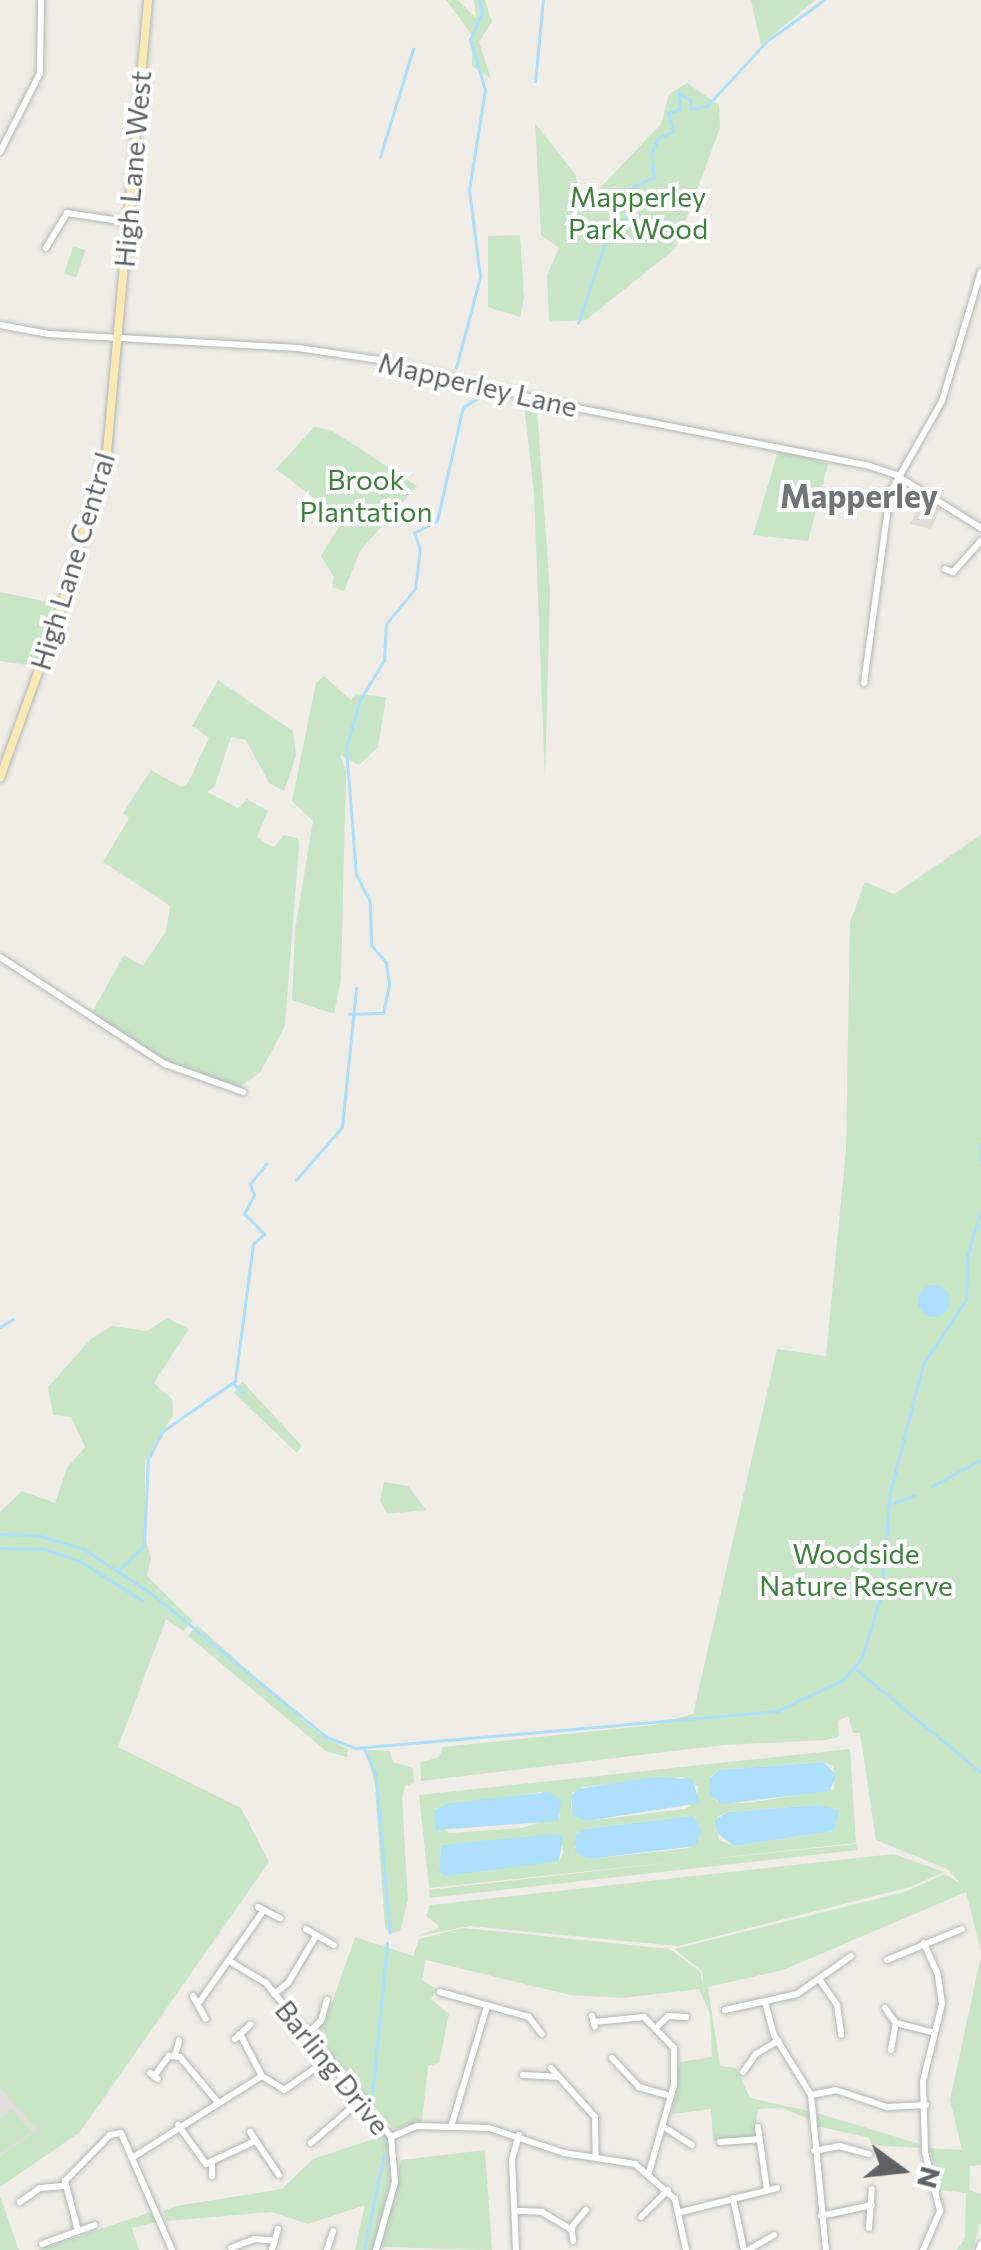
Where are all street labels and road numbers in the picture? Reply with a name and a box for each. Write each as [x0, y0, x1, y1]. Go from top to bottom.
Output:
street label: High Lane West [107, 69, 157, 269]
street label: Mapperley Lane [375, 345, 581, 423]
street label: High Lane Central [23, 448, 121, 674]
street label: Barling Drive [269, 1993, 397, 2141]

